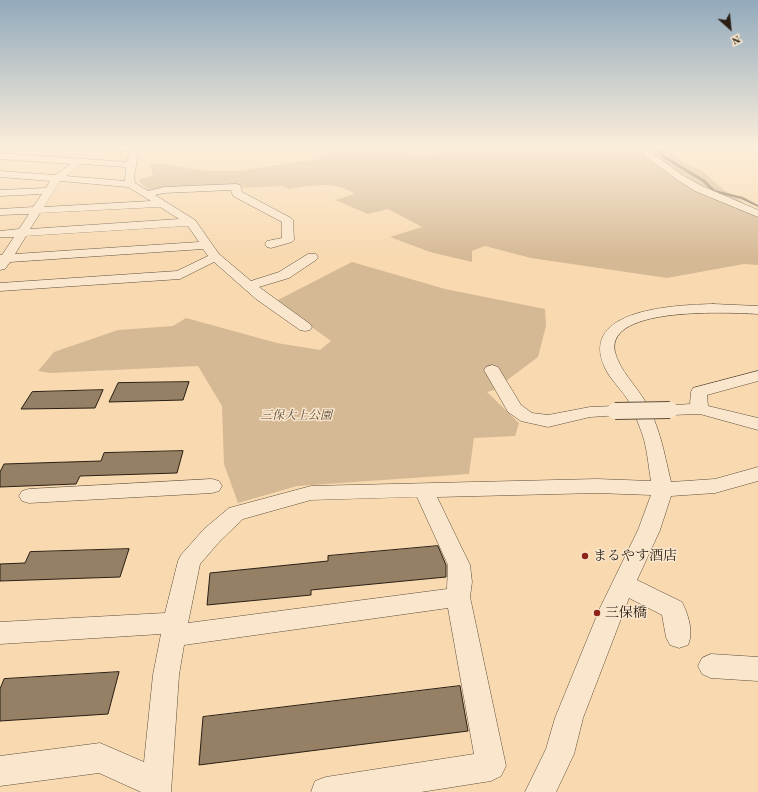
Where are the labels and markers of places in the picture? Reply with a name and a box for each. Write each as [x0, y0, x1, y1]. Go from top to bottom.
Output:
place label: まるやす酒店 [593, 548, 677, 564]
marker: まるやす酒店 [580, 551, 590, 561]
place label: 三保橋 [605, 605, 647, 621]
marker: 三保橋 [592, 608, 602, 618]

